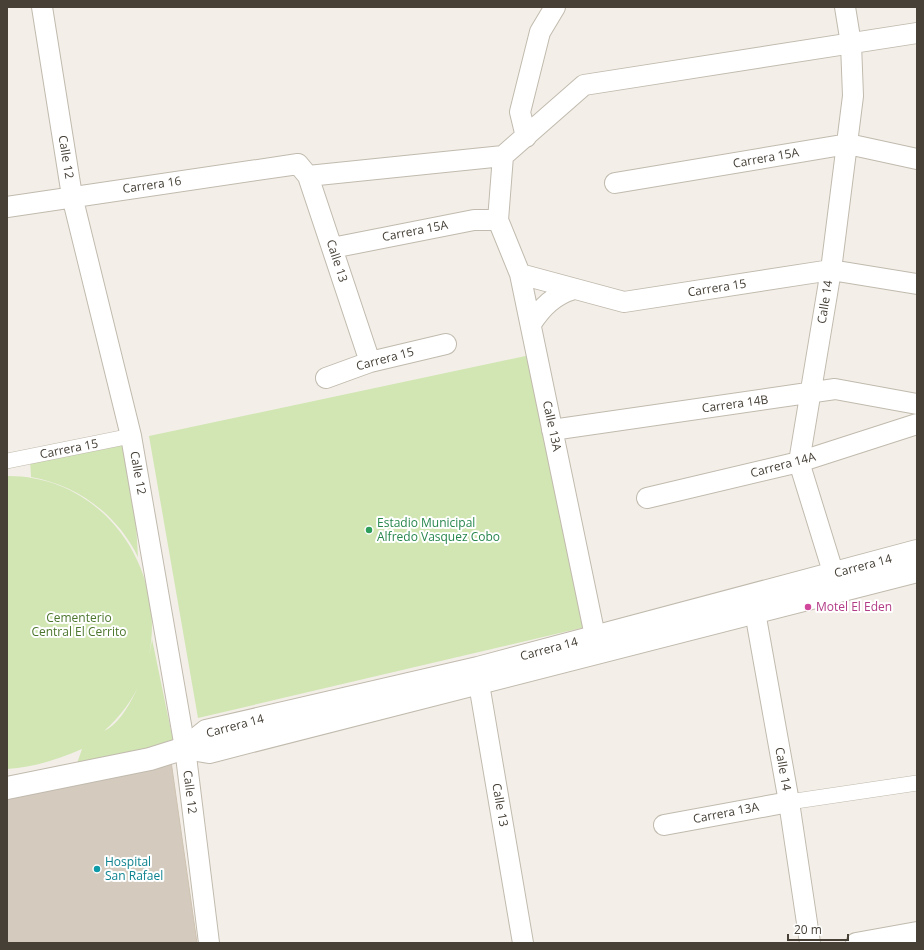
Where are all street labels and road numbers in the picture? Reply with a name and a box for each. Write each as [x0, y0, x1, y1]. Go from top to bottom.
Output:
street label: Calle 12 [55, 134, 78, 180]
street label: Carrera 15A [732, 143, 801, 172]
street label: Carrera 16 [121, 172, 183, 197]
street label: Carrera 15A [381, 216, 450, 245]
street label: Calle 13 [323, 237, 352, 284]
street label: Carrera 15 [686, 274, 748, 301]
street label: Calle 14 [813, 279, 836, 325]
street label: Carrera 15 [354, 343, 416, 374]
street label: Carrera 14B [701, 390, 770, 417]
street label: Calle 13A [539, 399, 566, 453]
street label: Carrera 15 [38, 434, 100, 462]
street label: Carrera 14A [748, 448, 818, 481]
street label: Calle 12 [126, 450, 151, 496]
street label: Carrera 14 [832, 550, 894, 581]
street label: Carrera 14 [518, 633, 580, 664]
street label: Carrera 14 [204, 710, 266, 741]
street label: Calle 14 [771, 746, 796, 792]
street label: Calle 12 [179, 769, 202, 815]
street label: Calle 13 [488, 782, 513, 828]
street label: Carrera 13A [692, 798, 761, 827]

